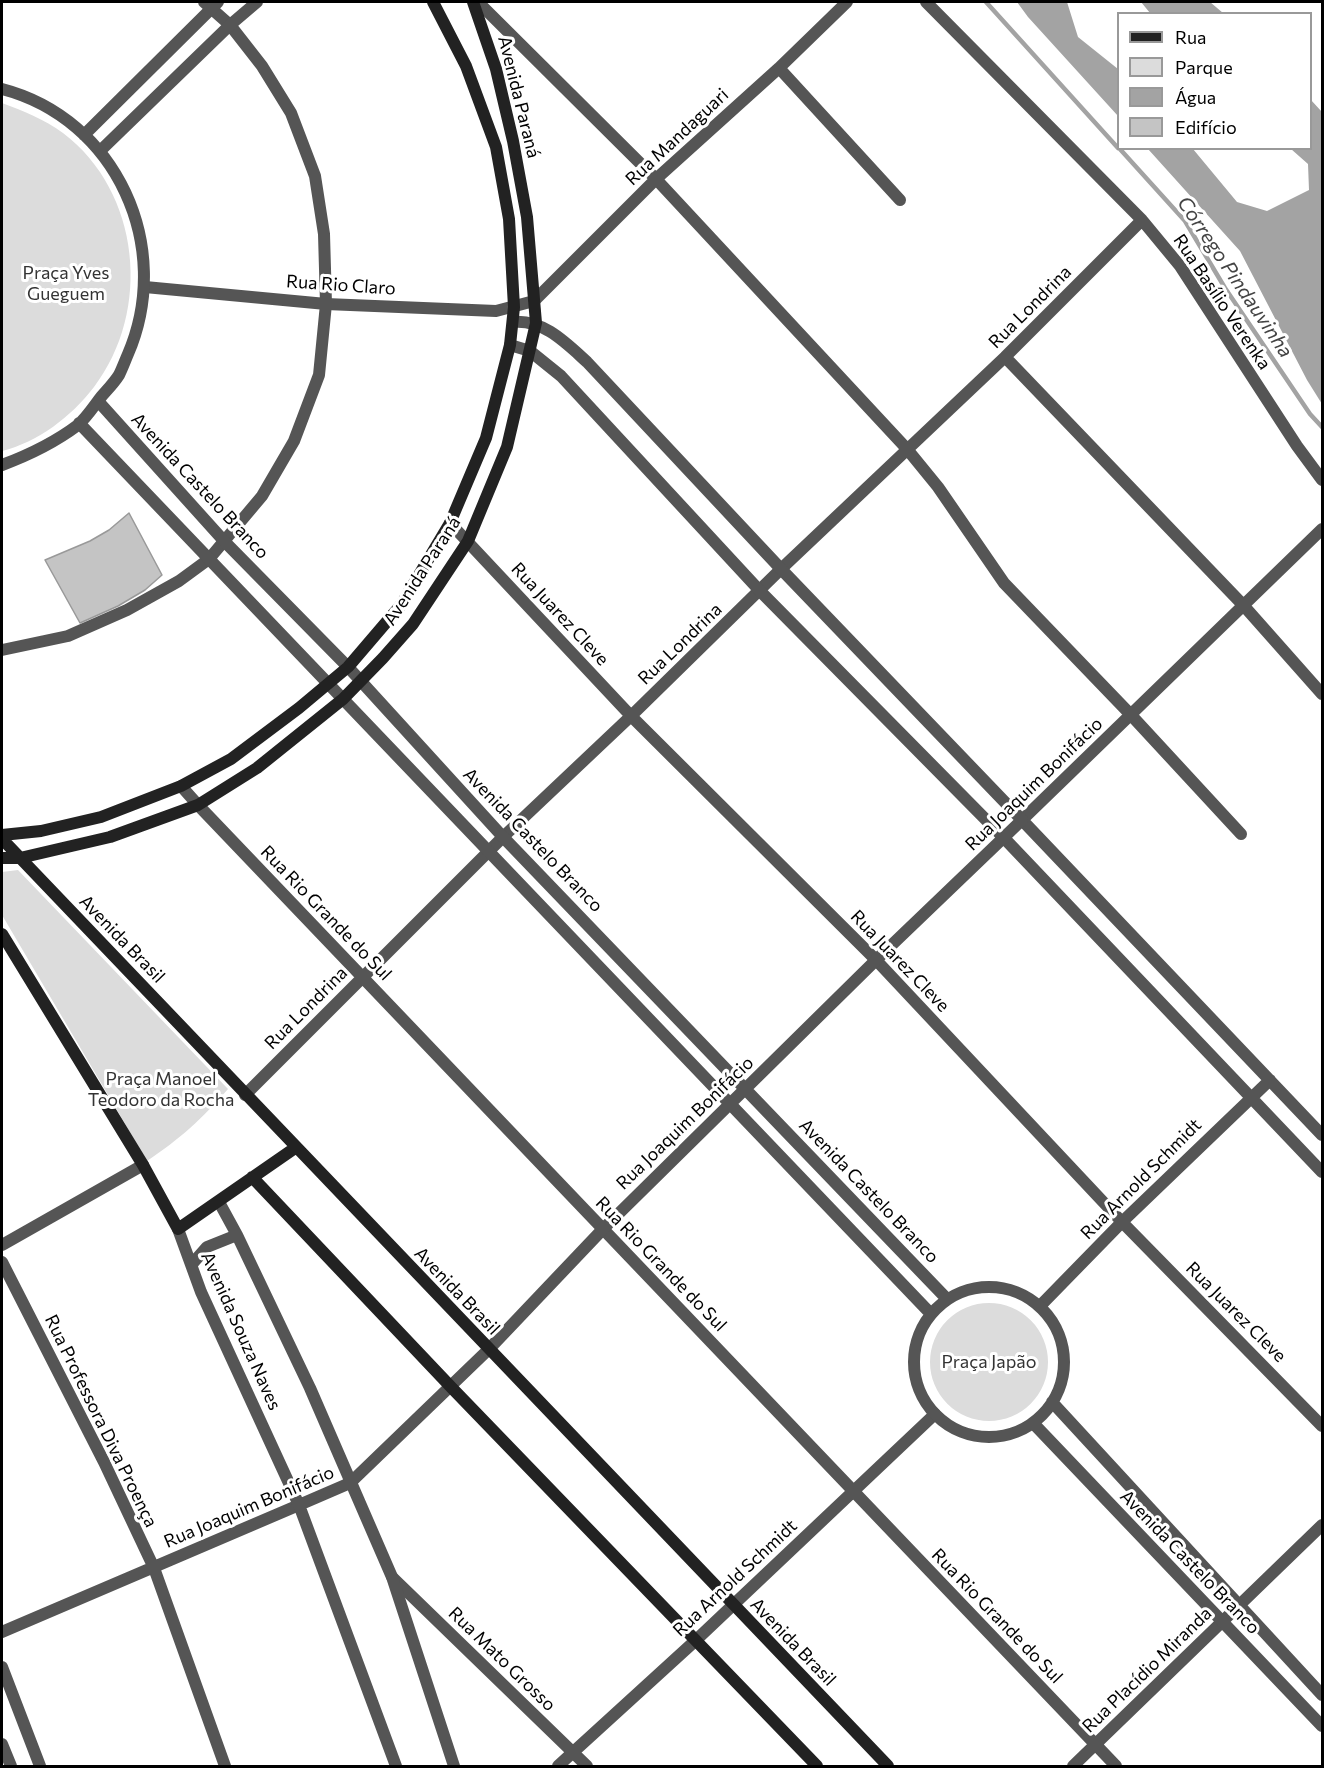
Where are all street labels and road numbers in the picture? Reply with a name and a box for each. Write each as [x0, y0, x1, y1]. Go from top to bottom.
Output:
street label: Avenida Paraná [493, 34, 545, 160]
street label: Rua Mandaguari [621, 84, 733, 190]
street label: Rua Basílio Verenka [1169, 230, 1275, 374]
street label: Rua Londrina [984, 261, 1076, 353]
street label: Rua Rio Claro [286, 270, 396, 300]
street label: Avenida Castelo Branco [127, 409, 273, 563]
street label: Avenida Paraná [379, 513, 465, 629]
street label: Rua Juarez Cleve [507, 558, 613, 670]
street label: Rua Londrina [634, 599, 726, 689]
street label: Rua Joaquim Bonifácio [961, 713, 1107, 855]
street label: Avenida Castelo Branco [459, 764, 607, 916]
street label: Rua Rio Grande do Sul [256, 841, 396, 985]
street label: Avenida Brasil [75, 891, 169, 987]
street label: Rua Juarez Cleve [846, 906, 954, 1016]
street label: Rua Londrina [260, 962, 352, 1054]
street label: Rua Joaquim Bonifácio [612, 1052, 758, 1194]
street label: Rua Arnold Schmidt [1076, 1114, 1206, 1244]
street label: Avenida Castelo Branco [795, 1115, 943, 1267]
street label: Rua Rio Grande do Sul [591, 1192, 731, 1336]
street label: Avenida Brasil [410, 1243, 504, 1339]
street label: Avenida Souza Naves [196, 1249, 286, 1413]
street label: Rua Juarez Cleve [1181, 1257, 1291, 1367]
street label: Rua Professora Diva Proença [40, 1311, 162, 1531]
street label: Rua Joaquim Bonifácio [161, 1461, 337, 1553]
street label: Avenida Castelo Branco [1116, 1486, 1264, 1638]
street label: Rua Arnold Schmidt [668, 1515, 802, 1641]
street label: Rua Rio Grande do Sul [927, 1544, 1067, 1688]
street label: Avenida Brasil [746, 1594, 840, 1690]
street label: Rua Mato Grosso [444, 1602, 560, 1716]
street label: Rua Placídio Miranda [1078, 1603, 1216, 1737]

